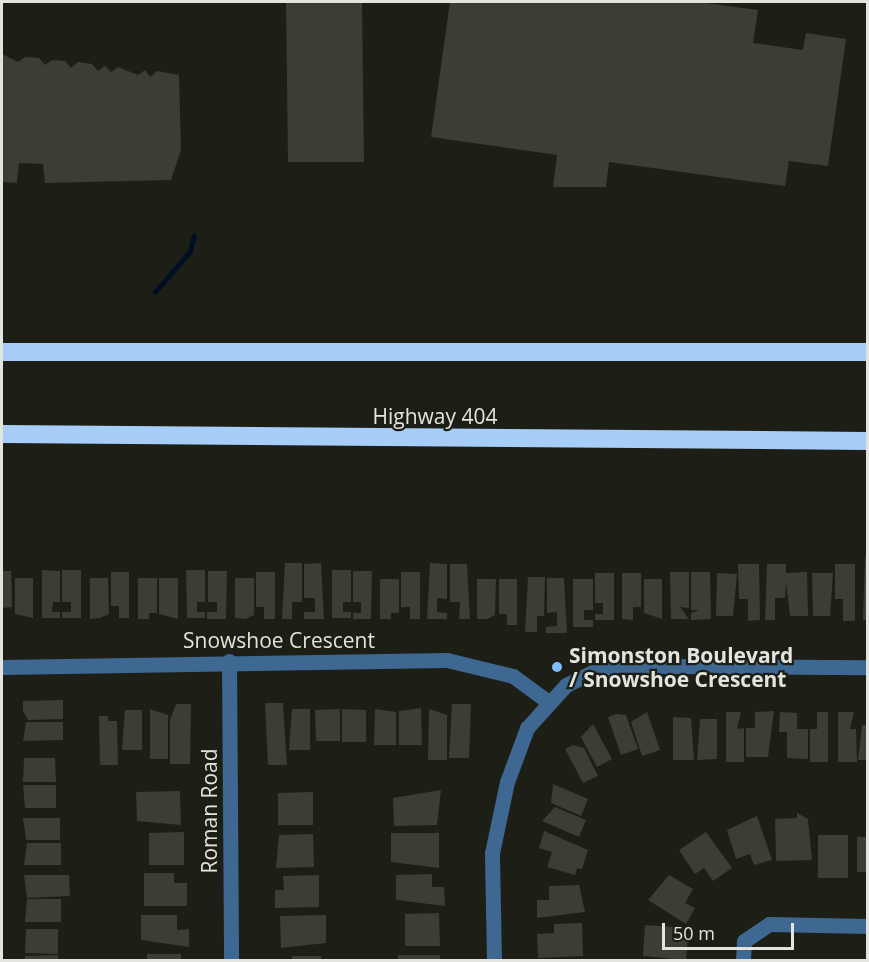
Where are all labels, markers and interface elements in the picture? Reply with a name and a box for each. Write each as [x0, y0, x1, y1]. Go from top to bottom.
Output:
street label: Highway 404 [372, 403, 498, 429]
street label: Snowshoe Crescent [183, 627, 375, 653]
place label: Simonston Boulevard / Snowshoe Crescent [569, 642, 793, 692]
marker: Simonston Boulevard / Snowshoe Crescent [550, 660, 564, 674]
street label: Roman Road [196, 748, 222, 874]
scale bar [665, 911, 797, 949]
text: 50 m [673, 921, 715, 945]

